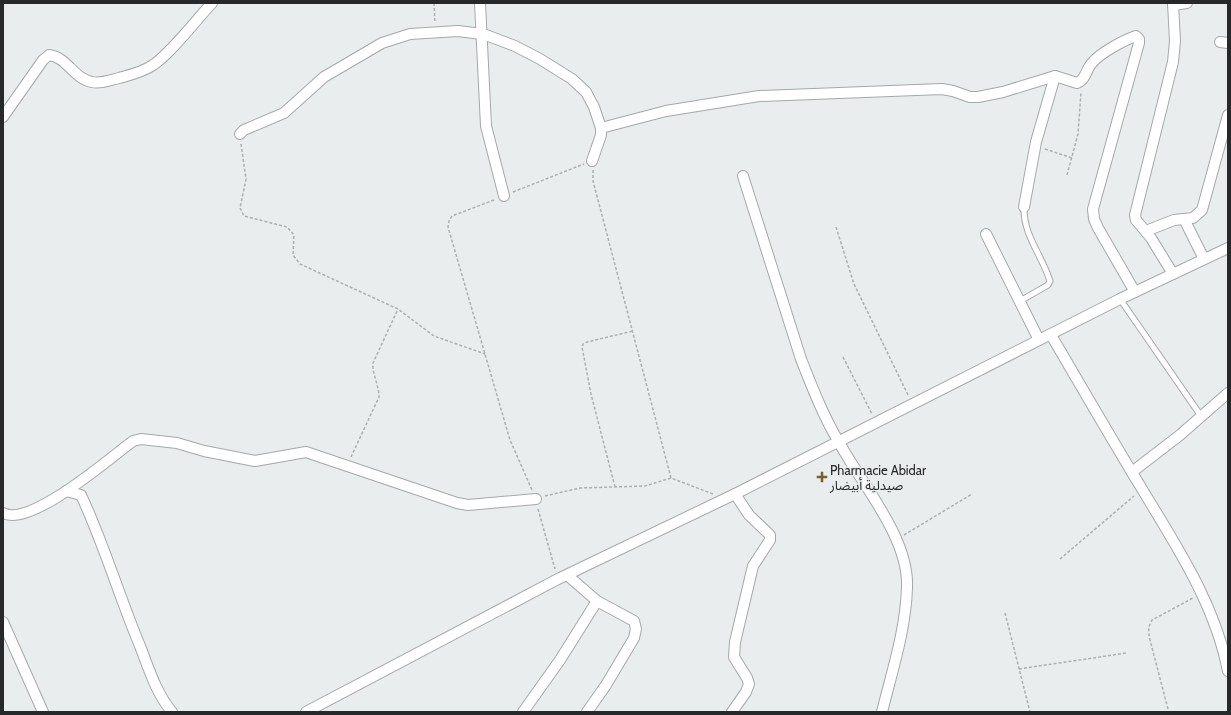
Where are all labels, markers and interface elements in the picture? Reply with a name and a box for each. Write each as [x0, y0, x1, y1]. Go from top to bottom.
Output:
place label: Pharmacie Abidar صيدلية أبيضار [829, 462, 927, 493]
marker: Pharmacie Abidar صيدلية أبيضار [817, 472, 827, 482]

